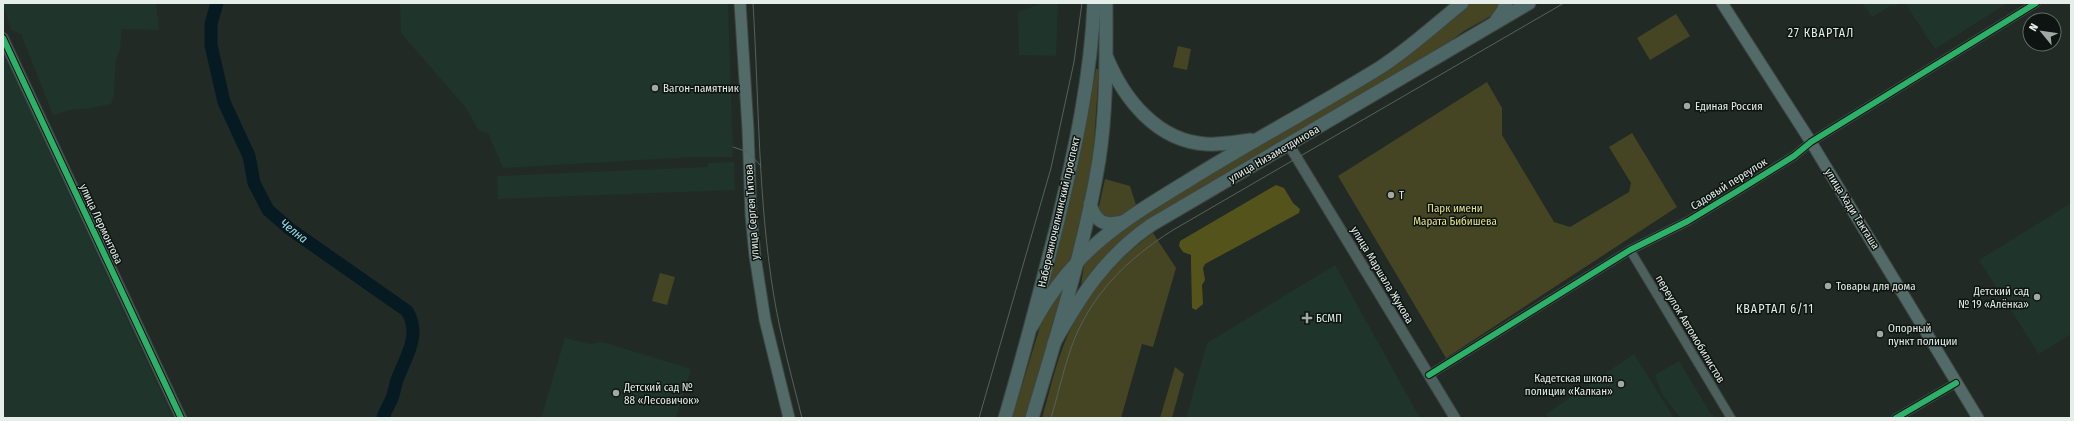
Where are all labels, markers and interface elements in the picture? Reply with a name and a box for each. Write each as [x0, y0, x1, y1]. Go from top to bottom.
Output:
north arrow [2022, 12, 2062, 52]
text: N [2026, 21, 2041, 33]
district label: 27 КВАРТАЛ [1788, 26, 1854, 40]
place label: Вагон-памятник [663, 82, 740, 95]
marker: Вагон-памятник [650, 83, 660, 93]
place label: Единая Россия [1695, 100, 1763, 113]
marker: Единая Россия [1682, 101, 1692, 111]
street label: улица Низаметдинова [1226, 123, 1322, 185]
street label: Набережночелнинский проспект [1035, 135, 1083, 289]
street label: Садовый переулок [1688, 155, 1770, 213]
street label: улица Сергея Титова [742, 164, 762, 260]
street label: улица Хади Такташа [1822, 166, 1882, 252]
street label: улица Лермонтова [77, 182, 125, 266]
place label: Т [1399, 189, 1405, 202]
marker: Т [1386, 190, 1396, 200]
park label: Парк имени Марата Бибишева [1413, 202, 1497, 228]
water label: Челна [278, 216, 310, 246]
street label: улица Маршала Жукова [1348, 224, 1416, 326]
street label: переулок Автомобилистов [1653, 273, 1727, 385]
place label: Товары для дома [1836, 280, 1916, 293]
marker: Товары для дома [1823, 281, 1833, 291]
place label: Детский сад № 19 «Алёнка» [1958, 285, 2029, 311]
marker: Детский сад № 19 «Алёнка» [2032, 292, 2042, 302]
district label: КВАРТАЛ 6/11 [1736, 302, 1814, 316]
marker: БСМП [1301, 312, 1313, 324]
place label: БСМП [1316, 312, 1342, 325]
place label: Опорный пункт полиции [1888, 322, 1958, 348]
marker: Опорный пункт полиции [1875, 329, 1885, 339]
place label: Кадетская школа полиции «Калкан» [1525, 372, 1613, 398]
marker: Кадетская школа полиции «Калкан» [1616, 379, 1626, 389]
place label: Детский сад № 88 «Лесовичок» [623, 381, 700, 407]
marker: Детский сад № 88 «Лесовичок» [611, 388, 621, 398]

